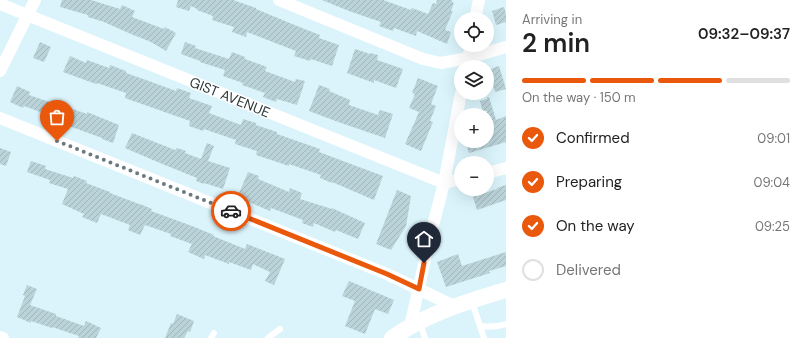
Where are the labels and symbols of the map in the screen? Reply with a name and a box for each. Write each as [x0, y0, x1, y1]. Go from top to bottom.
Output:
street label: GIST AVENUE [187, 73, 273, 121]
pin [40, 100, 74, 141]
courier [211, 191, 251, 231]
pin [407, 222, 441, 263]

